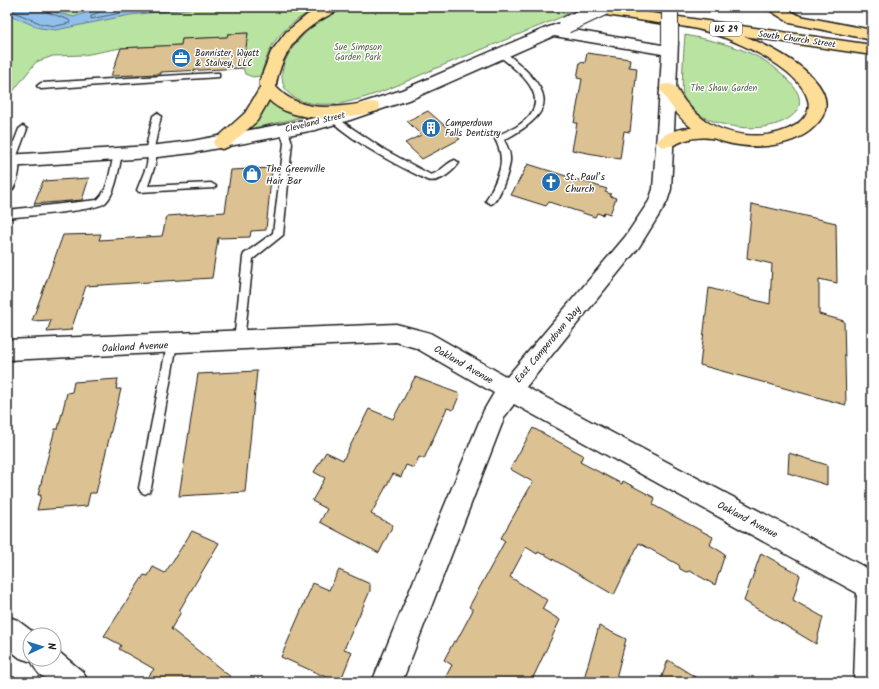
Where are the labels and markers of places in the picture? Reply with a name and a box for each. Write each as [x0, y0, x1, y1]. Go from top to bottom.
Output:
place label: Bannister, Wyatt & Stalvey, LLC [195, 46, 260, 71]
office icon: Bannister, Wyatt & Stalvey, LLC [170, 47, 192, 69]
place label: Camperdown Falls Dentistry [445, 116, 501, 141]
building icon: Camperdown Falls Dentistry [420, 117, 442, 139]
place label: The Greenville Hair Bar [266, 161, 325, 189]
shop icon: The Greenville Hair Bar [241, 163, 263, 185]
place label: St. Paul’s Church [565, 169, 606, 197]
church icon: St. Paul’s Church [540, 171, 562, 193]

